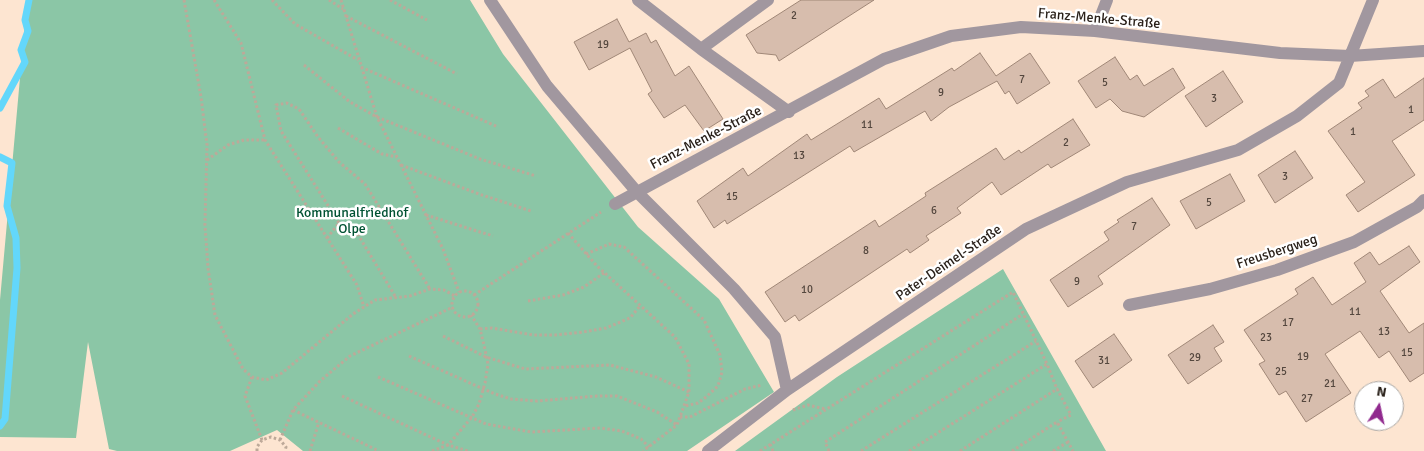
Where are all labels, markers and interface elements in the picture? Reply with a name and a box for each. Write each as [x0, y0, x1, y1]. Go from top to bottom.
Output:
street label: Franz-Menke-Straße [1037, 5, 1161, 33]
house number: 2 [791, 9, 797, 23]
house number: 19 [597, 38, 609, 52]
house number: 7 [1019, 73, 1025, 87]
house number: 5 [1102, 76, 1108, 90]
house number: 9 [938, 86, 944, 100]
house number: 3 [1211, 92, 1217, 106]
street label: Franz-Menke-Straße [647, 103, 765, 173]
house number: 1 [1408, 103, 1414, 117]
house number: 11 [861, 118, 873, 132]
house number: 1 [1350, 125, 1356, 139]
house number: 2 [1063, 136, 1069, 150]
house number: 13 [793, 149, 805, 163]
house number: 3 [1282, 170, 1288, 184]
house number: 15 [726, 190, 738, 204]
house number: 5 [1206, 196, 1212, 210]
house number: 6 [931, 204, 937, 218]
park label: Kommunalfriedhof Olpe [296, 205, 408, 238]
house number: 7 [1131, 220, 1137, 234]
street label: Pater-Deimel-Straße [893, 221, 1005, 305]
street label: Freusbergweg [1235, 231, 1319, 273]
house number: 8 [863, 244, 869, 258]
house number: 9 [1074, 275, 1080, 289]
house number: 10 [801, 283, 813, 297]
house number: 11 [1349, 305, 1361, 319]
house number: 17 [1282, 316, 1294, 330]
house number: 13 [1378, 325, 1390, 339]
house number: 23 [1260, 331, 1272, 345]
house number: 15 [1401, 346, 1413, 360]
house number: 19 [1297, 350, 1309, 364]
house number: 29 [1189, 351, 1201, 365]
house number: 31 [1098, 354, 1110, 368]
house number: 25 [1275, 365, 1287, 379]
house number: 21 [1324, 377, 1336, 391]
north arrow [1354, 381, 1404, 431]
text: N [1375, 383, 1388, 401]
house number: 27 [1301, 392, 1313, 406]

